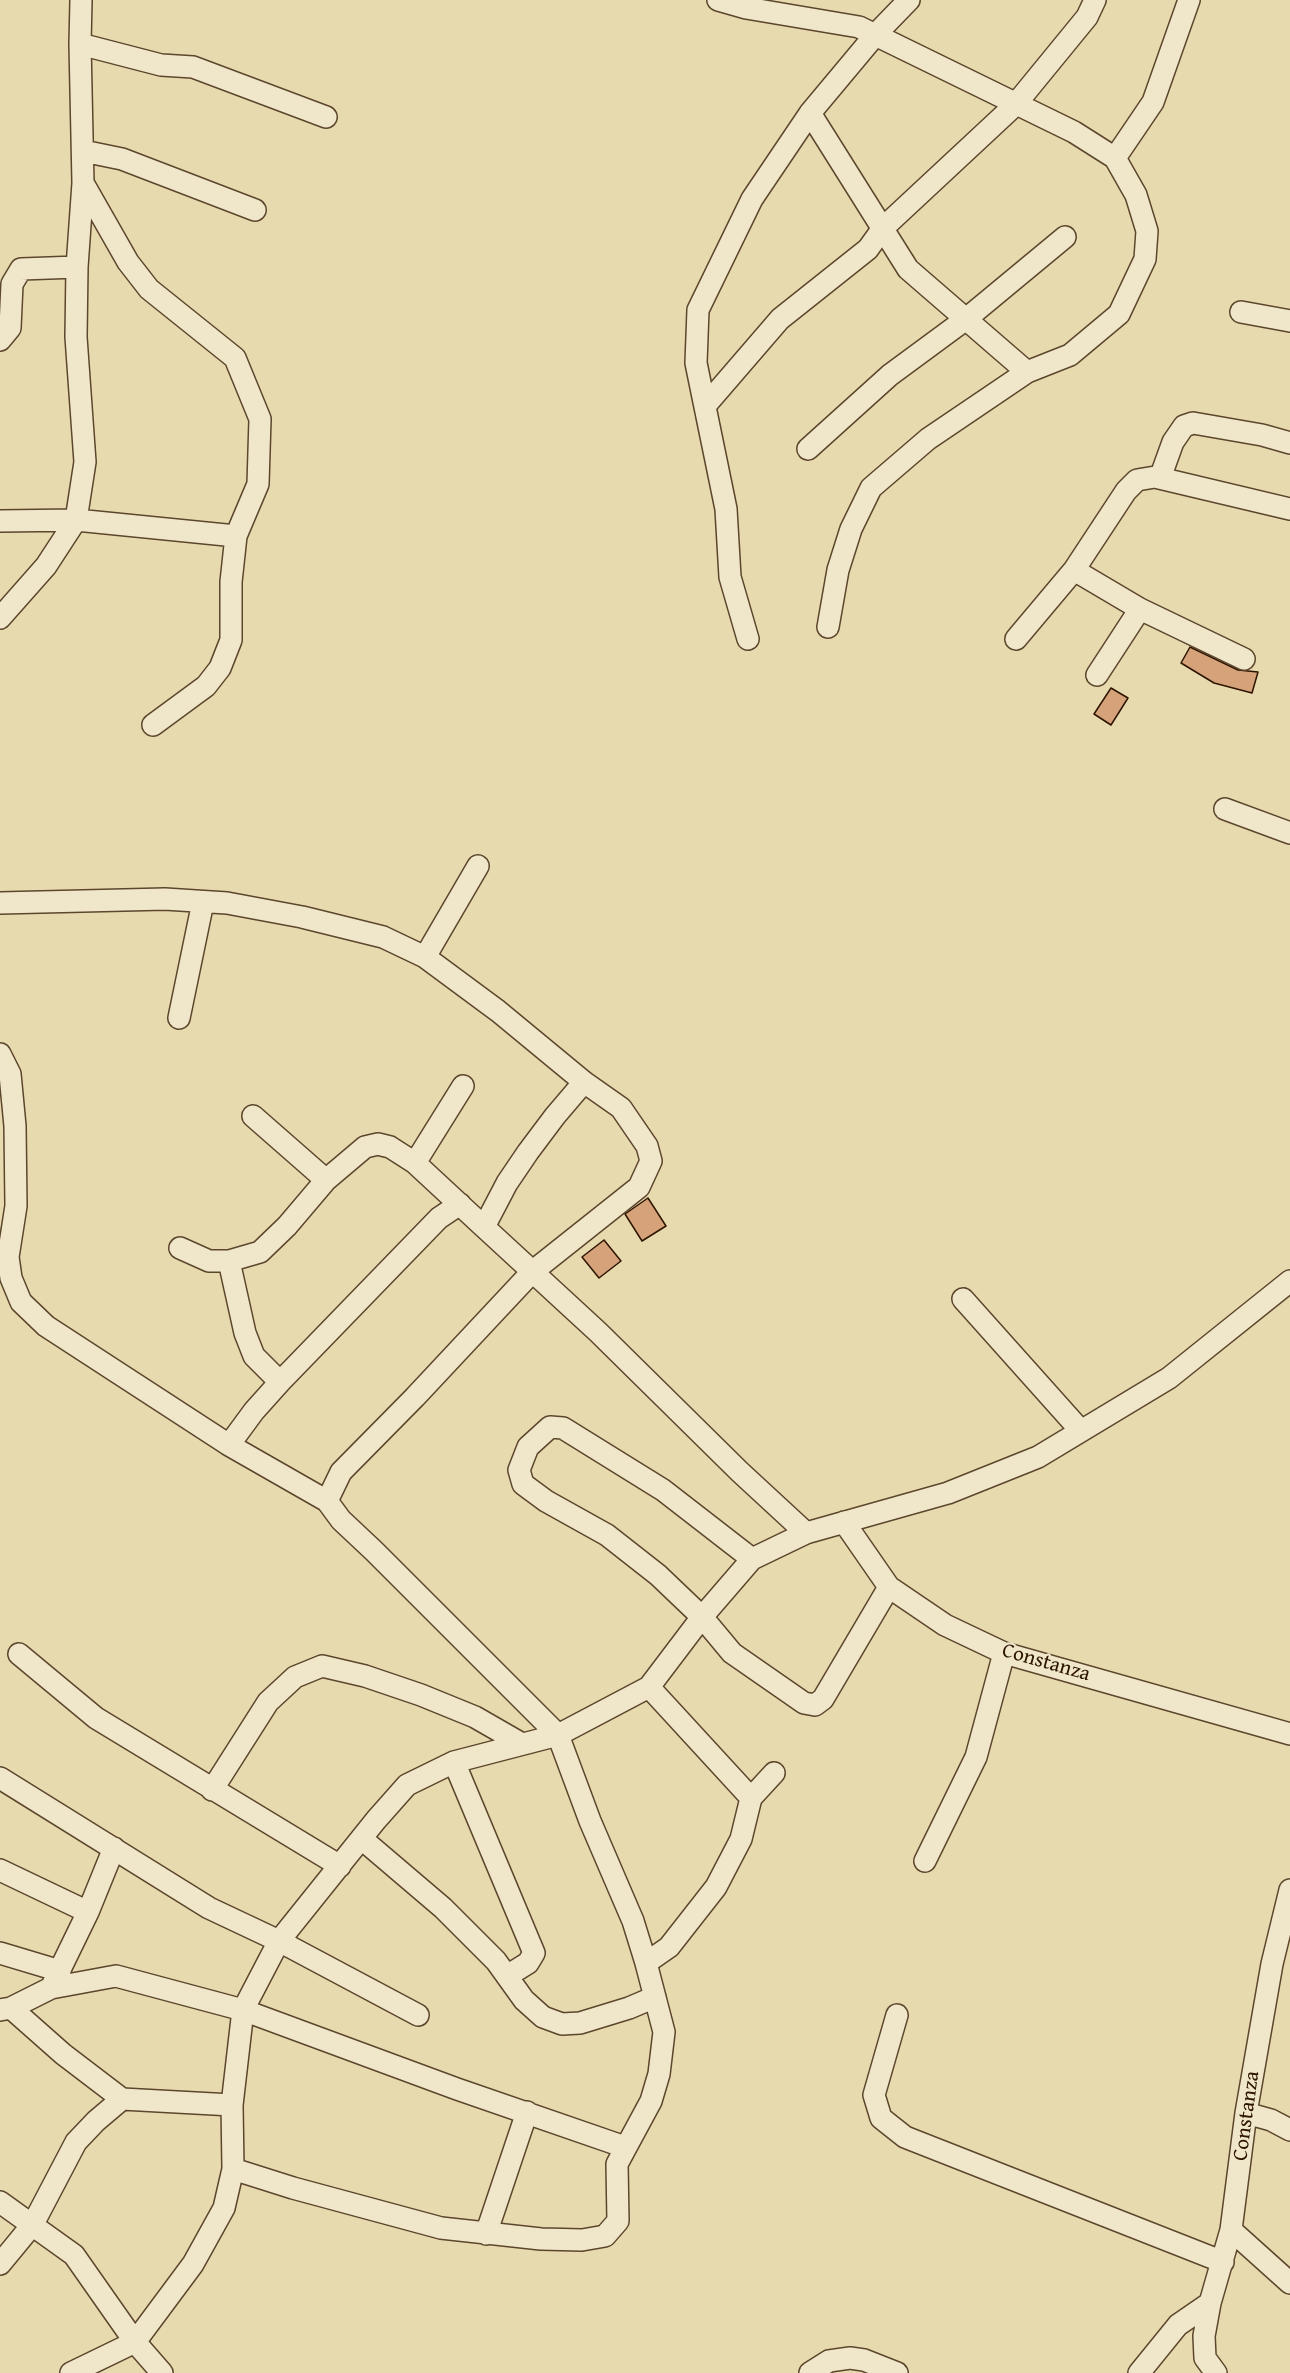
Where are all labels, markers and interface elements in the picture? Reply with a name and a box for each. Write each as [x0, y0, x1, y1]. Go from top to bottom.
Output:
street label: Constanza [999, 1638, 1093, 1688]
street label: Constanza [1228, 2069, 1266, 2163]

